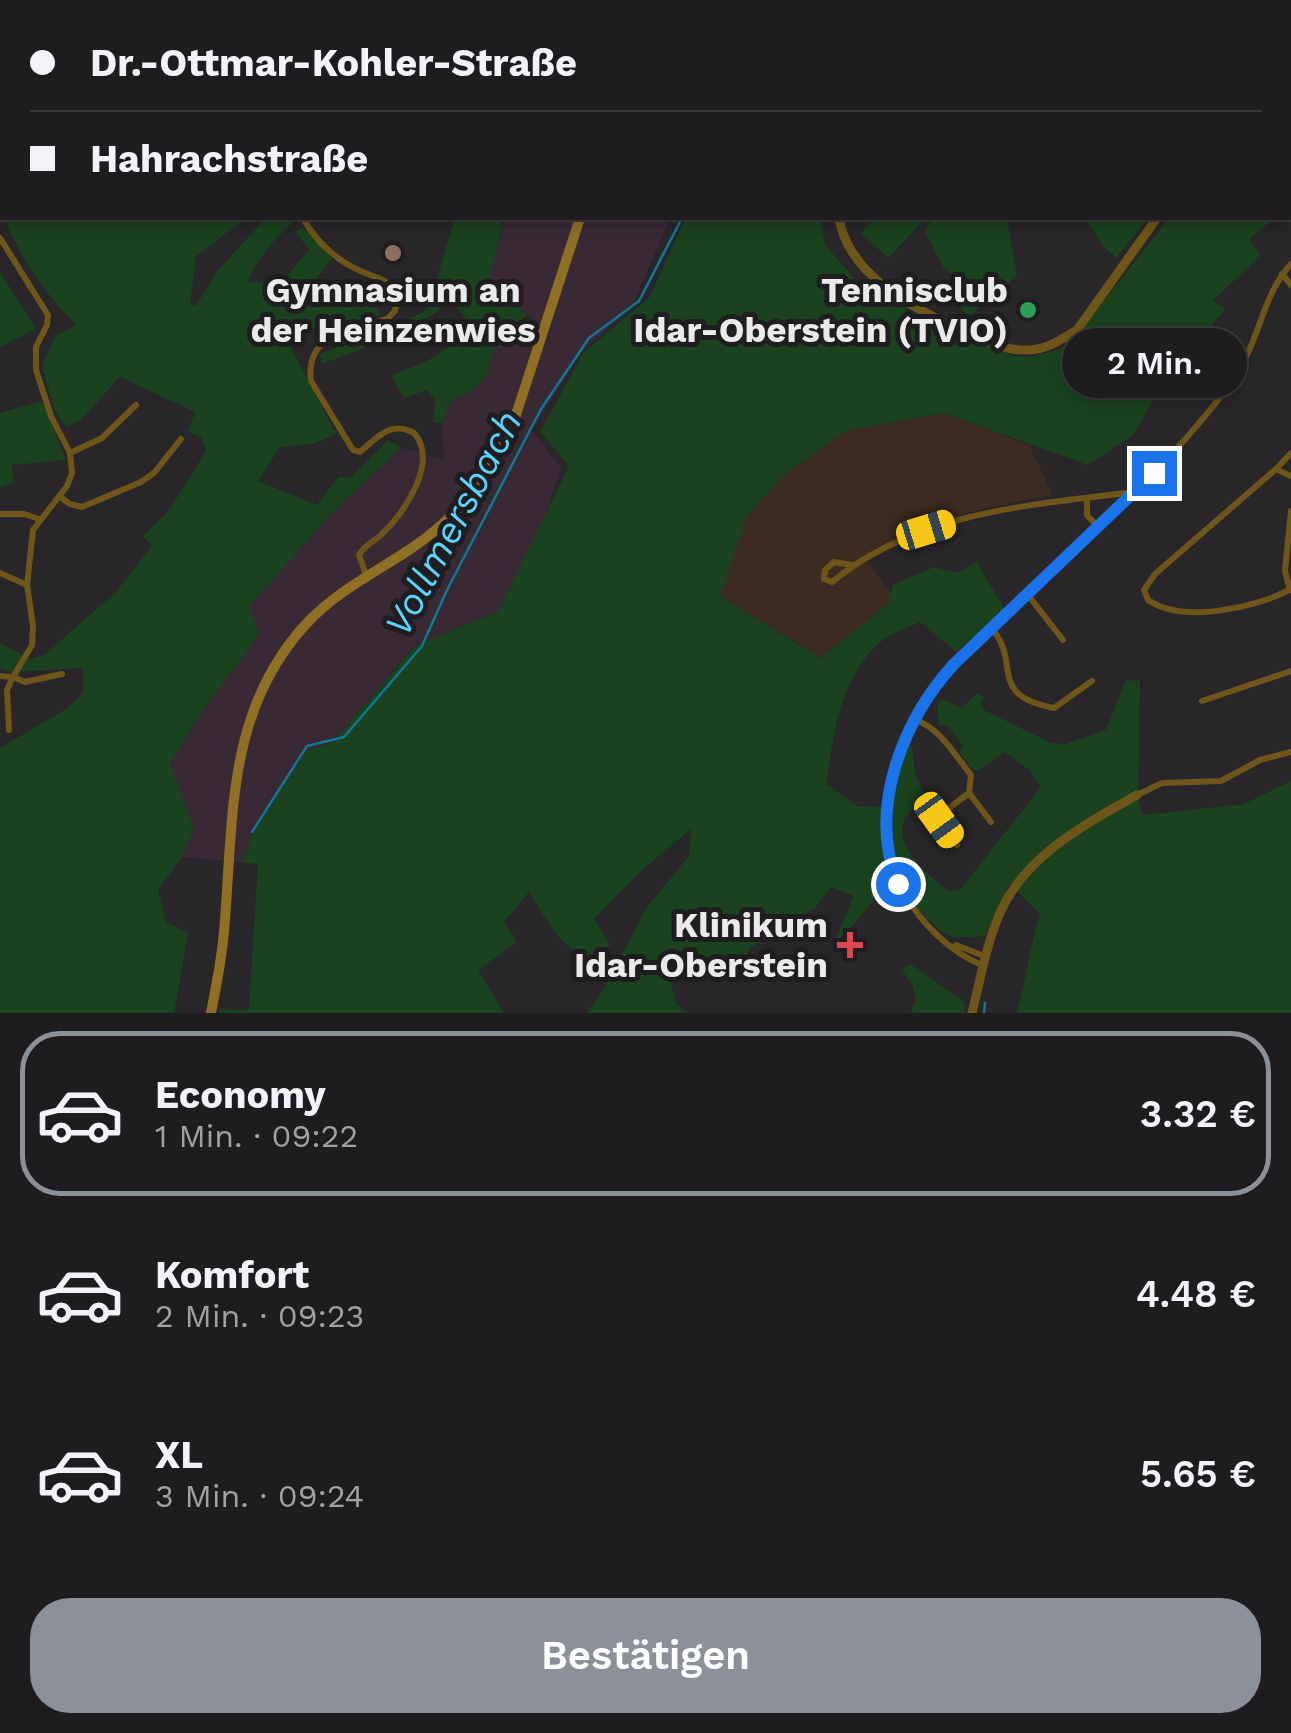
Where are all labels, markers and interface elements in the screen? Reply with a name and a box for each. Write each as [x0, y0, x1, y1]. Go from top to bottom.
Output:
text: Dr.-Ottmar-Kohler-Straße [90, 41, 577, 85]
text: Hahrachstraße [90, 137, 368, 181]
marker: Gymnasium an der Heinzenwies [382, 242, 404, 264]
place label: Gymnasium an der Heinzenwies [250, 269, 536, 351]
place label: Tennisclub Idar-Oberstein (TVIO) [633, 269, 1008, 351]
marker: Tennisclub Idar-Oberstein (TVIO) [1017, 299, 1039, 321]
callout: 2 Min. [1062, 328, 1246, 398]
text: 2 Min. [1107, 344, 1202, 382]
water label: Vollmersbach [375, 403, 531, 643]
route end [1132, 451, 1177, 496]
car [893, 507, 959, 553]
car [909, 787, 969, 853]
route start [876, 862, 921, 907]
place label: Klinikum Idar-Oberstein [574, 904, 828, 986]
marker: Klinikum Idar-Oberstein [837, 932, 863, 958]
icon: car [35, 1069, 125, 1159]
text: Economy [155, 1073, 326, 1117]
text: 3.32 € [1140, 1092, 1256, 1136]
text: 1 Min. · 09:22 [155, 1117, 358, 1155]
icon: car [35, 1249, 125, 1339]
text: Komfort [155, 1253, 309, 1297]
text: 4.48 € [1136, 1272, 1256, 1316]
text: 2 Min. · 09:23 [155, 1297, 364, 1335]
icon: car [35, 1429, 125, 1519]
text: XL [155, 1433, 203, 1477]
text: 5.65 € [1140, 1452, 1256, 1496]
text: 3 Min. · 09:24 [155, 1477, 364, 1515]
button: Bestätigen [30, 1598, 1261, 1713]

